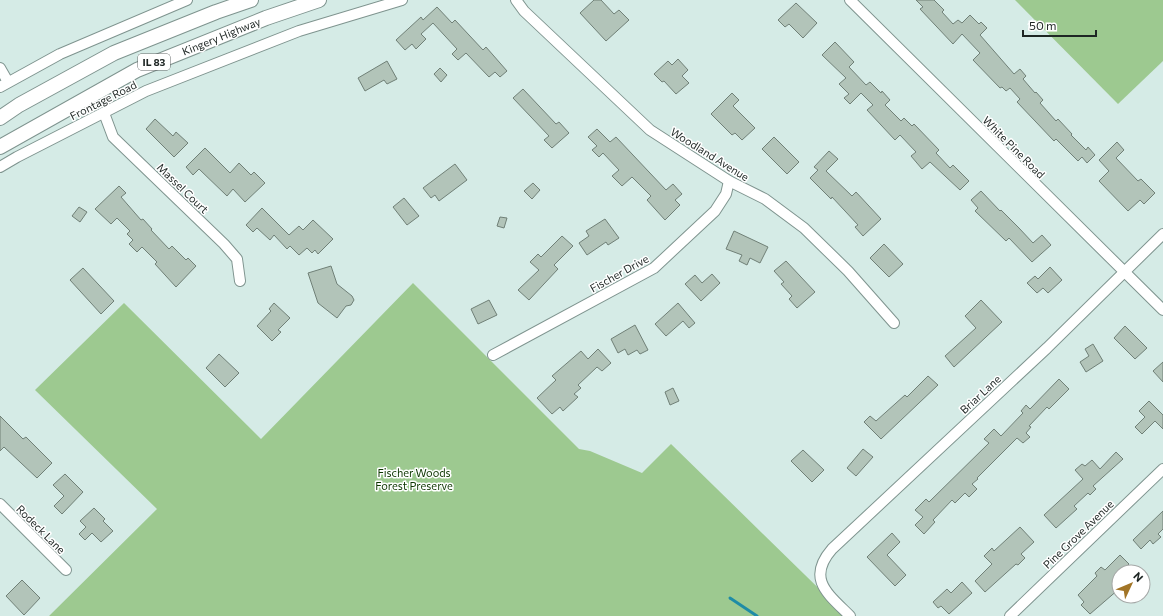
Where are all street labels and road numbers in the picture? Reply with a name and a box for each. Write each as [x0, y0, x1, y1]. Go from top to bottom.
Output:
street label: Kingery Highway [180, 14, 262, 58]
road number: IL 83 [138, 54, 170, 70]
street label: Frontage Road [68, 78, 138, 122]
street label: White Pine Road [980, 113, 1048, 181]
street label: Woodland Avenue [668, 125, 752, 183]
street label: Massel Court [155, 160, 212, 216]
street label: Fischer Drive [588, 252, 651, 294]
street label: Briar Lane [957, 372, 1003, 416]
street label: Pine Grove Avenue [1040, 497, 1116, 571]
street label: Rodeck Lane [14, 502, 68, 556]

